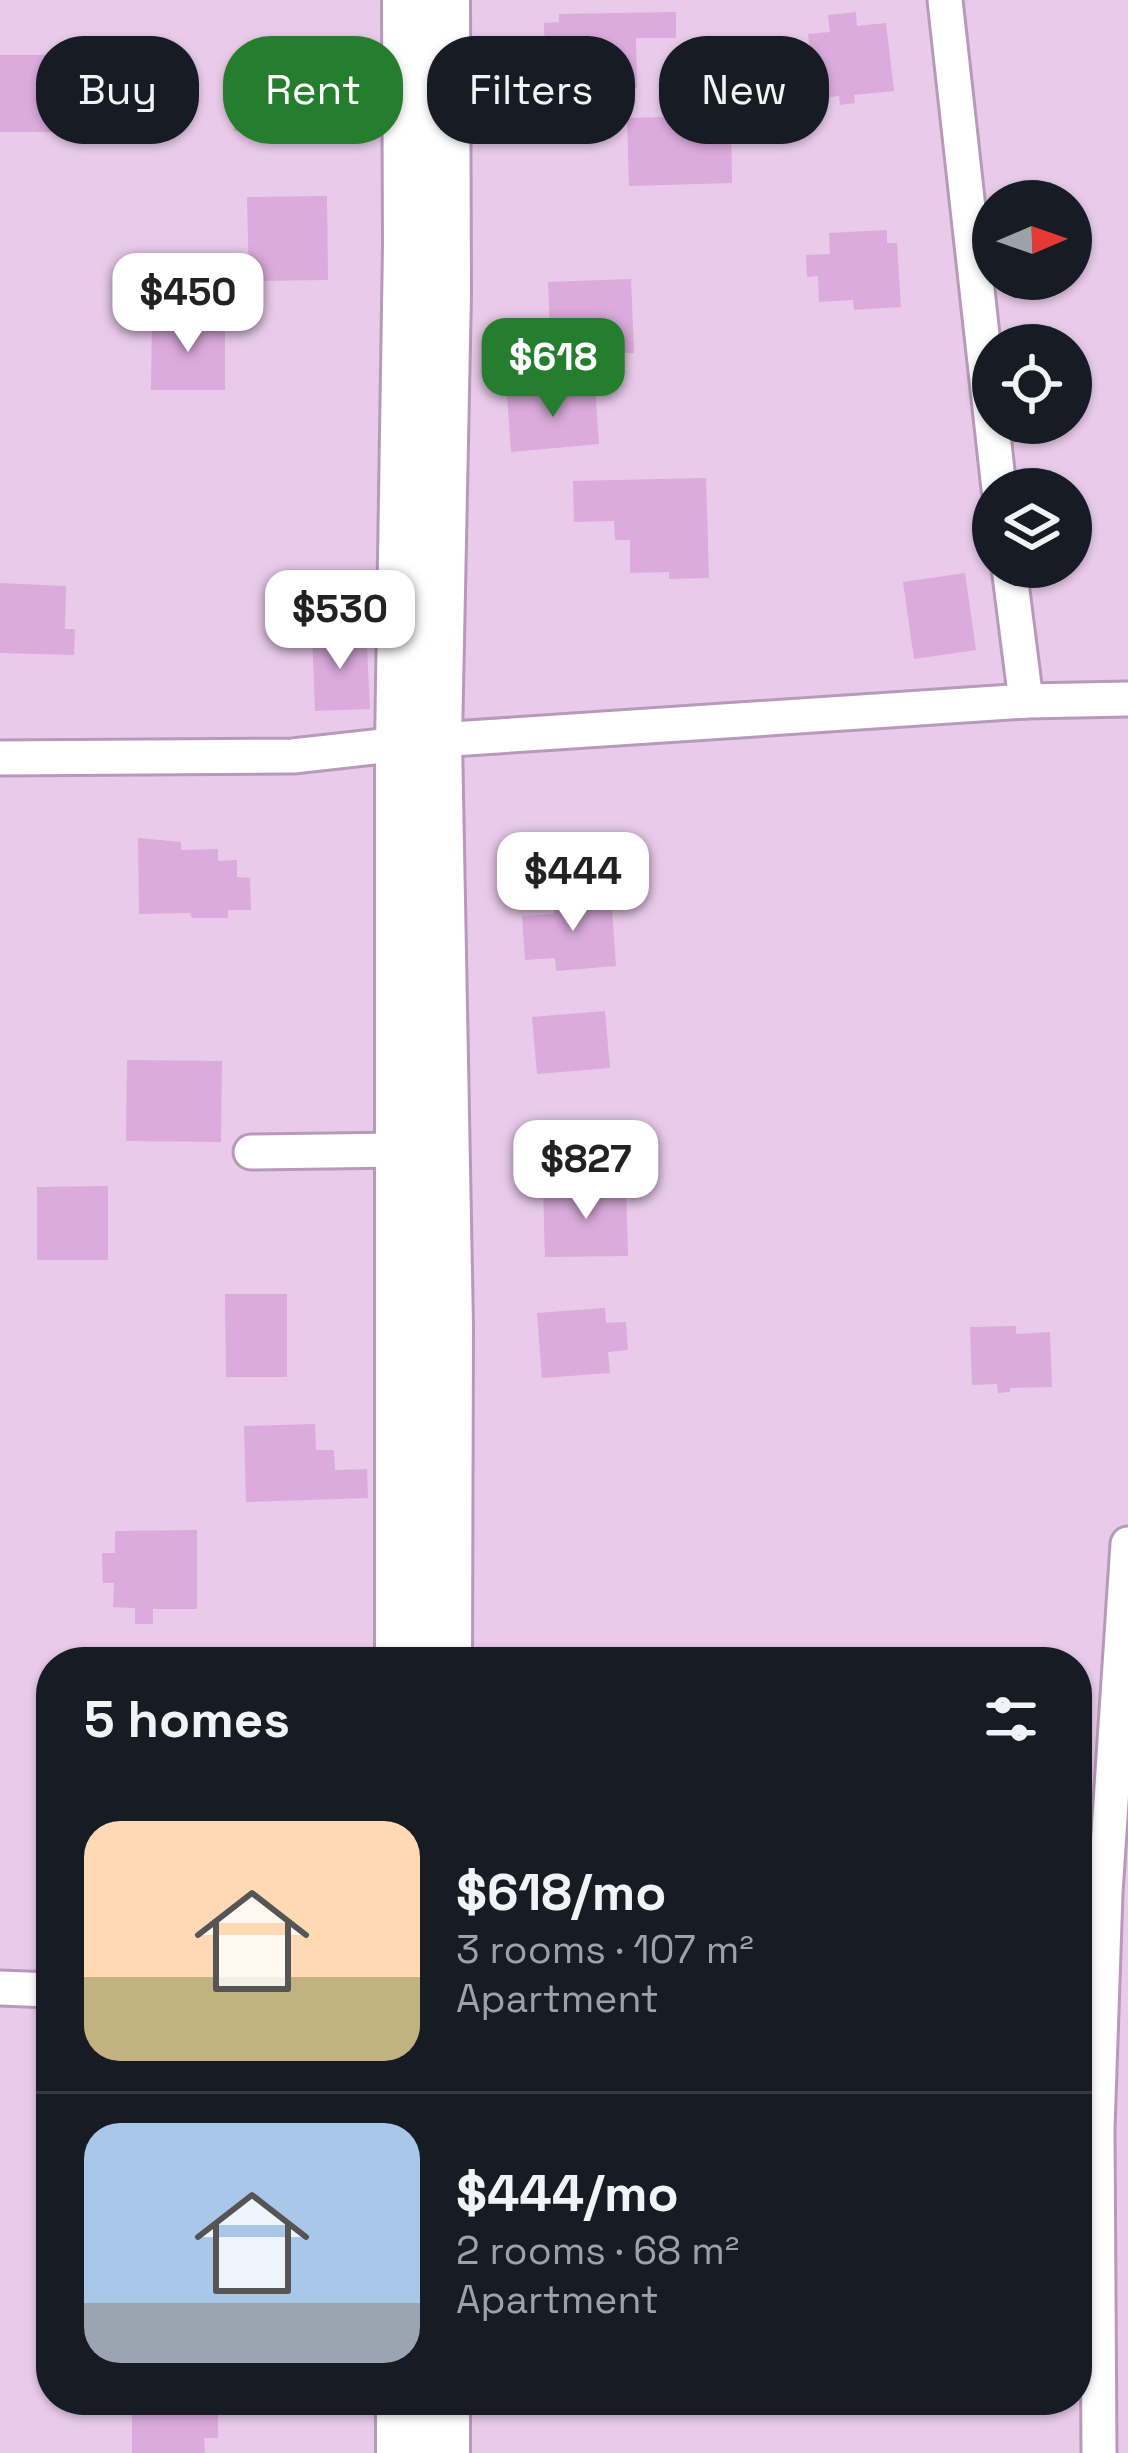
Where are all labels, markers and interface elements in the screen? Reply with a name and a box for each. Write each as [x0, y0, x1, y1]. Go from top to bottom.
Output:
chip: Buy [36, 36, 199, 144]
chip: Rent [223, 36, 403, 144]
chip: Filters [427, 36, 635, 144]
chip: New [659, 36, 829, 144]
north arrow [972, 180, 1092, 300]
map controls [972, 180, 1092, 588]
pin: $450 [117, 253, 259, 355]
text: $450 [139, 267, 237, 316]
pin: $618 [482, 318, 624, 420]
button: locate [972, 324, 1092, 444]
text: $618 [509, 332, 597, 381]
button: layers [972, 468, 1092, 588]
pin: $530 [269, 570, 411, 672]
text: $530 [292, 584, 388, 633]
pin: $444 [502, 832, 644, 934]
text: $444 [524, 846, 622, 895]
pin: $827 [515, 1120, 657, 1222]
text: $827 [540, 1134, 632, 1183]
icon: filters [978, 1686, 1044, 1752]
text: 5 homes [84, 1687, 290, 1752]
text: $618/mo [456, 1860, 666, 1925]
icon: home [180, 1869, 324, 2013]
text: 3 rooms · 107 m² [456, 1925, 754, 1974]
text: Apartment [456, 1974, 659, 2023]
text: $444/mo [456, 2161, 679, 2226]
icon: home [180, 2171, 324, 2315]
text: 2 rooms · 68 m² [456, 2226, 739, 2275]
text: Apartment [456, 2275, 659, 2324]

